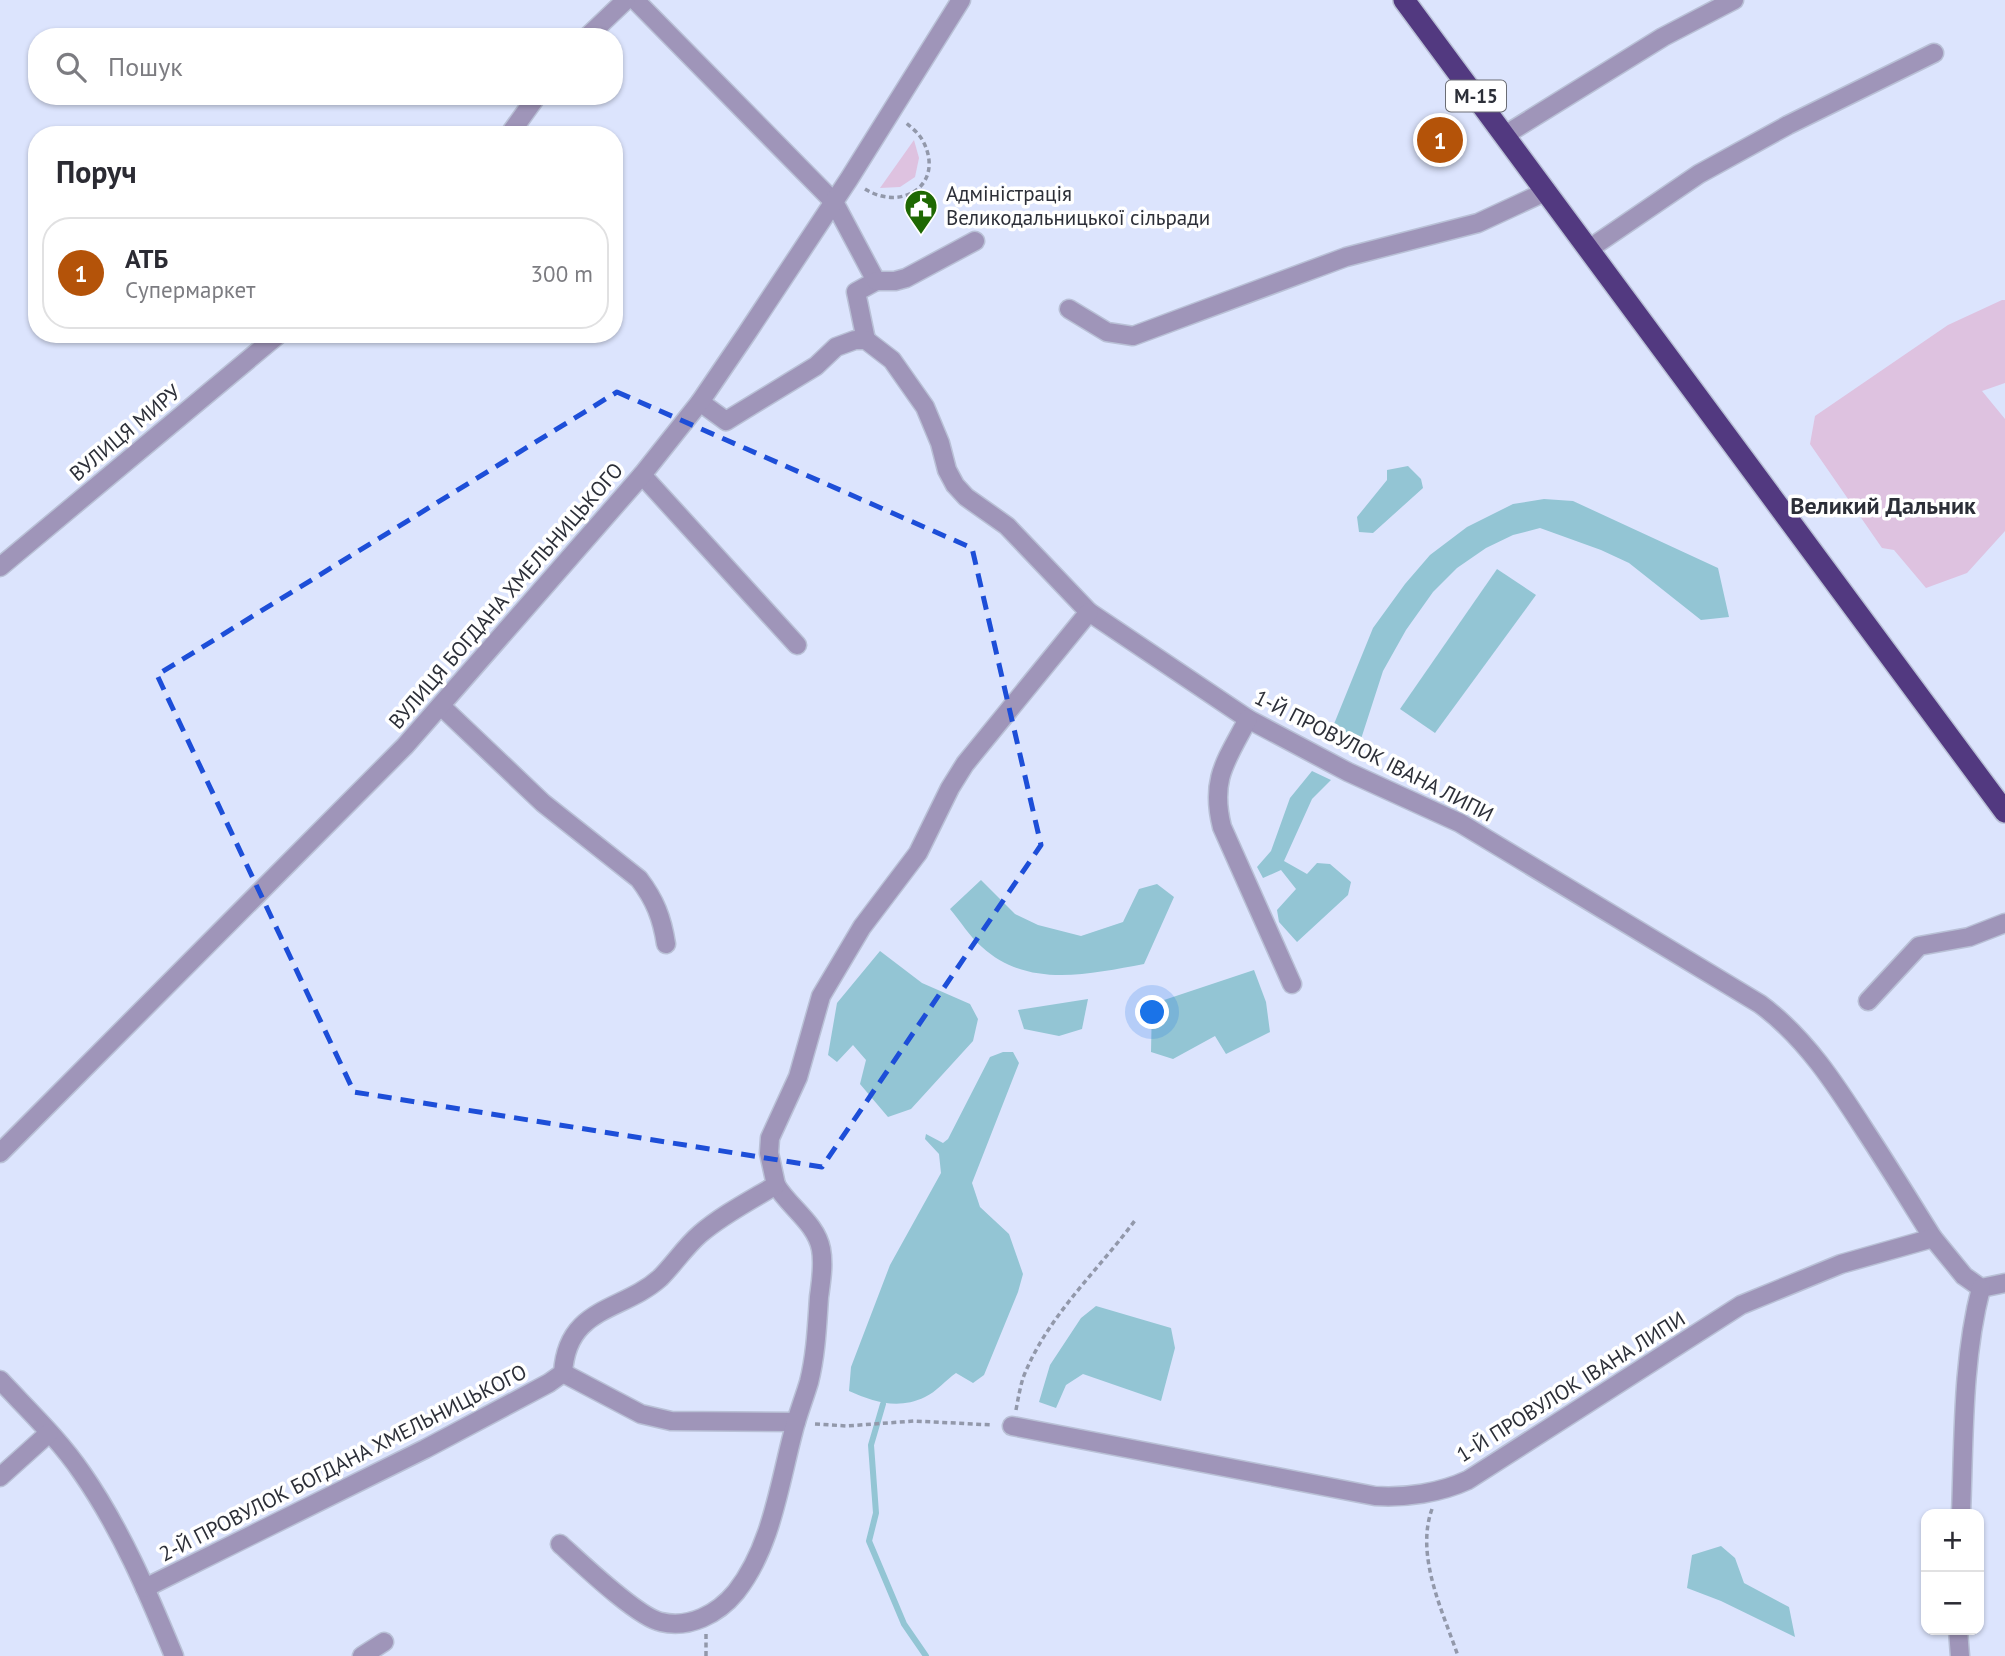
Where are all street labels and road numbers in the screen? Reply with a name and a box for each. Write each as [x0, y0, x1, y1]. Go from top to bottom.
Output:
road number: М-15 [1446, 80, 1506, 111]
street label: ВУЛИЦЯ МИРУ [64, 378, 186, 487]
street label: ВУЛИЦЯ БОГДАНА ХМЕЛЬНИЦЬКОГО [383, 457, 629, 734]
street label: 1-Й ПРОВУЛОК ІВАНА ЛИПИ [1250, 683, 1498, 828]
street label: 1-Й ПРОВУЛОК ІВАНА ЛИПИ [1451, 1305, 1690, 1468]
street label: 2-Й ПРОВУЛОК БОГДАНА ХМЕЛЬНИЦЬКОГО [154, 1358, 531, 1567]

